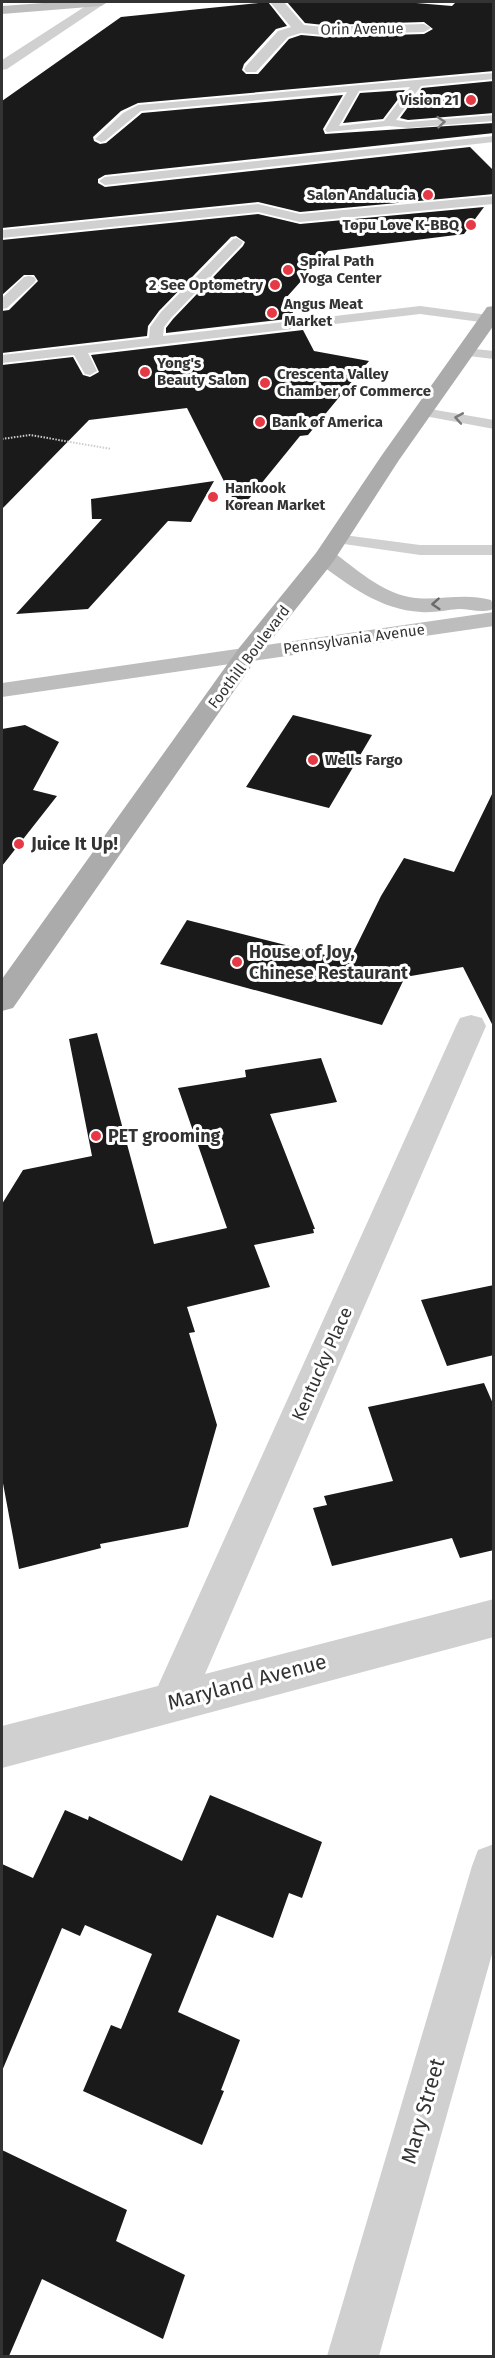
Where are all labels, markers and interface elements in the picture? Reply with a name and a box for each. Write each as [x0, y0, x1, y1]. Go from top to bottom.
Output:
street label: Orin Avenue [320, 19, 404, 39]
place label: Vision 21 [398, 91, 459, 109]
marker: Vision 21 [464, 93, 478, 107]
one-way arrow [436, 116, 445, 129]
place label: Salon Andalucia [307, 186, 416, 204]
marker: Salon Andalucia [421, 188, 435, 202]
place label: Topu Love K-BBQ [343, 216, 460, 234]
marker: Topu Love K-BBQ [464, 218, 478, 232]
place label: Spiral Path Yoga Center [299, 252, 382, 287]
marker: Spiral Path Yoga Center [281, 263, 295, 277]
place label: 2 See Optometry [149, 276, 263, 294]
marker: 2 See Optometry [268, 278, 282, 292]
place label: Angus Meat Market [283, 295, 363, 330]
marker: Angus Meat Market [265, 306, 279, 320]
place label: Yong's Beauty Salon [156, 354, 247, 389]
marker: Yong's Beauty Salon [138, 365, 152, 379]
place label: Crescenta Valley Chamber of Commerce [277, 365, 431, 400]
marker: Crescenta Valley Chamber of Commerce [258, 376, 272, 390]
place label: Bank of America [272, 413, 383, 431]
one-way arrow [454, 413, 463, 425]
marker: Bank of America [253, 415, 267, 429]
place label: Hankook Korean Market [225, 479, 326, 514]
marker: Hankook Korean Market [206, 490, 220, 504]
one-way arrow [432, 597, 441, 610]
street label: Foothill Boulevard [204, 602, 294, 712]
street label: Pennsylvania Avenue [282, 620, 426, 658]
place label: Wells Fargo [325, 751, 403, 769]
marker: Wells Fargo [306, 753, 320, 767]
place label: Juice It Up! [30, 833, 118, 855]
marker: Juice It Up! [12, 837, 26, 851]
place label: House of Joy, Chinese Restaurant [249, 941, 409, 984]
marker: House of Joy, Chinese Restaurant [230, 955, 244, 969]
place label: PET grooming [108, 1125, 221, 1147]
marker: PET grooming [89, 1129, 103, 1143]
street label: Kentucky Place [287, 1304, 357, 1424]
street label: Maryland Avenue [165, 1648, 329, 1716]
street label: Mary Street [396, 2055, 451, 2167]

